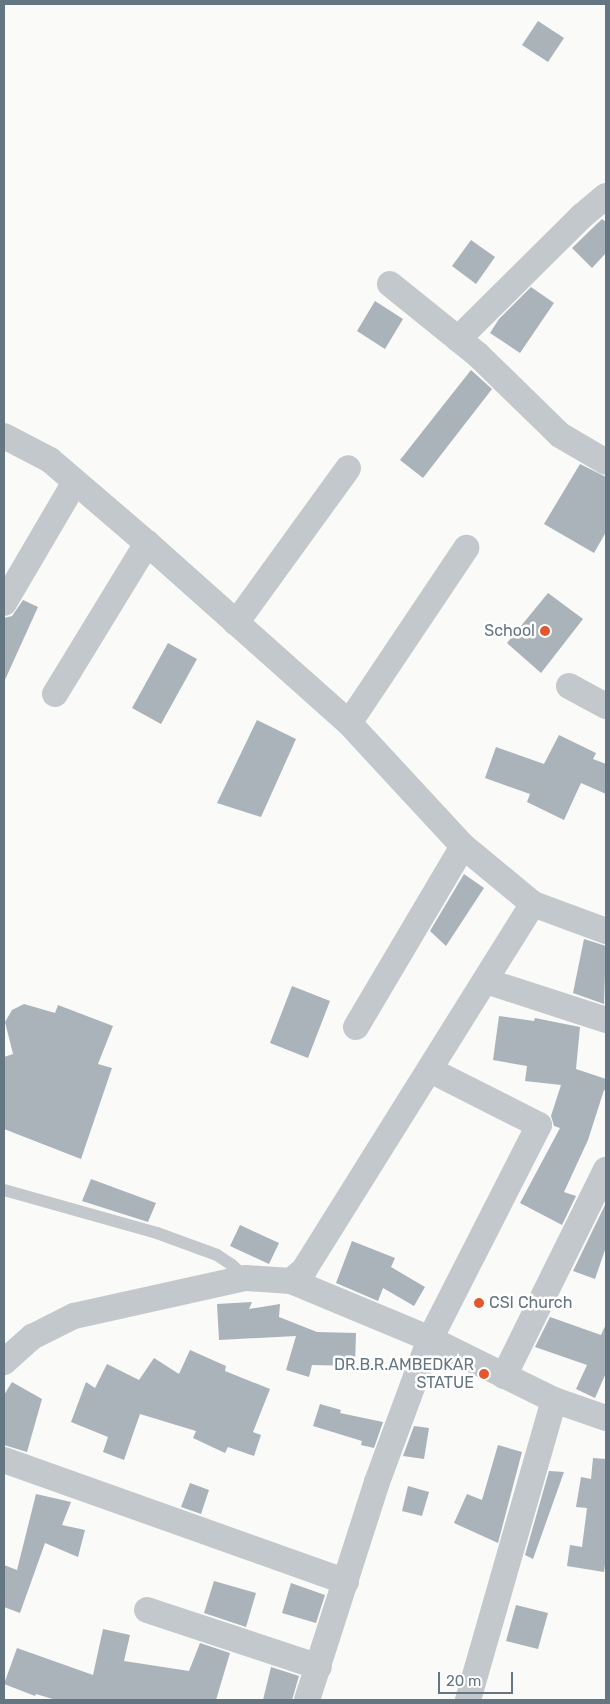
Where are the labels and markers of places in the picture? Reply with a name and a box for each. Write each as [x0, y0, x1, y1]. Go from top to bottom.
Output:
place label: School [484, 621, 535, 641]
marker: School [539, 625, 551, 637]
place label: CSI Church [489, 1293, 572, 1313]
marker: CSI Church [473, 1297, 485, 1309]
place label: DR.B.R.AMBEDKAR STATUE [334, 1355, 474, 1393]
marker: DR.B.R.AMBEDKAR STATUE [478, 1368, 490, 1380]

